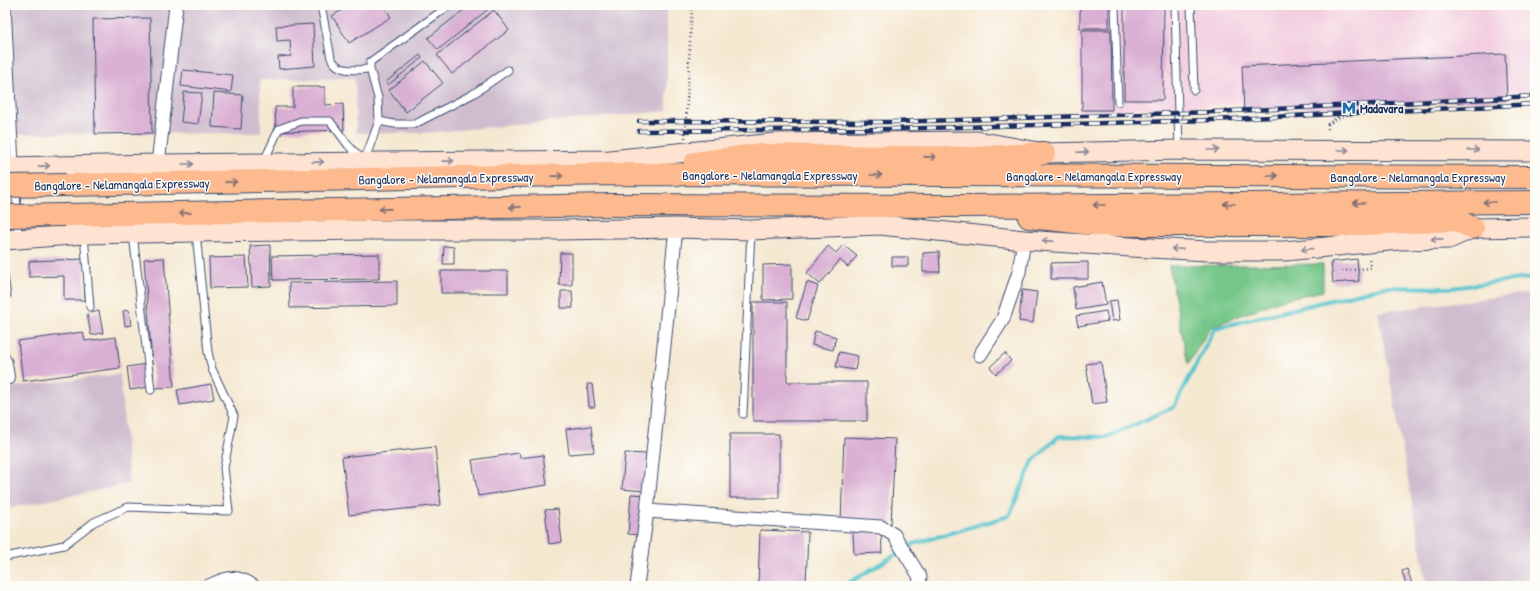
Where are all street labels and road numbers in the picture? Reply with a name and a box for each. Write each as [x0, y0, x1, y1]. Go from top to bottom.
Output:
street label: Bangalore - Nelamangala Expressway [682, 166, 858, 184]
street label: Bangalore - Nelamangala Expressway [358, 167, 534, 189]
street label: Bangalore - Nelamangala Expressway [1006, 167, 1182, 185]
street label: Bangalore - Nelamangala Expressway [1330, 168, 1506, 186]
street label: Bangalore - Nelamangala Expressway [34, 173, 210, 195]

